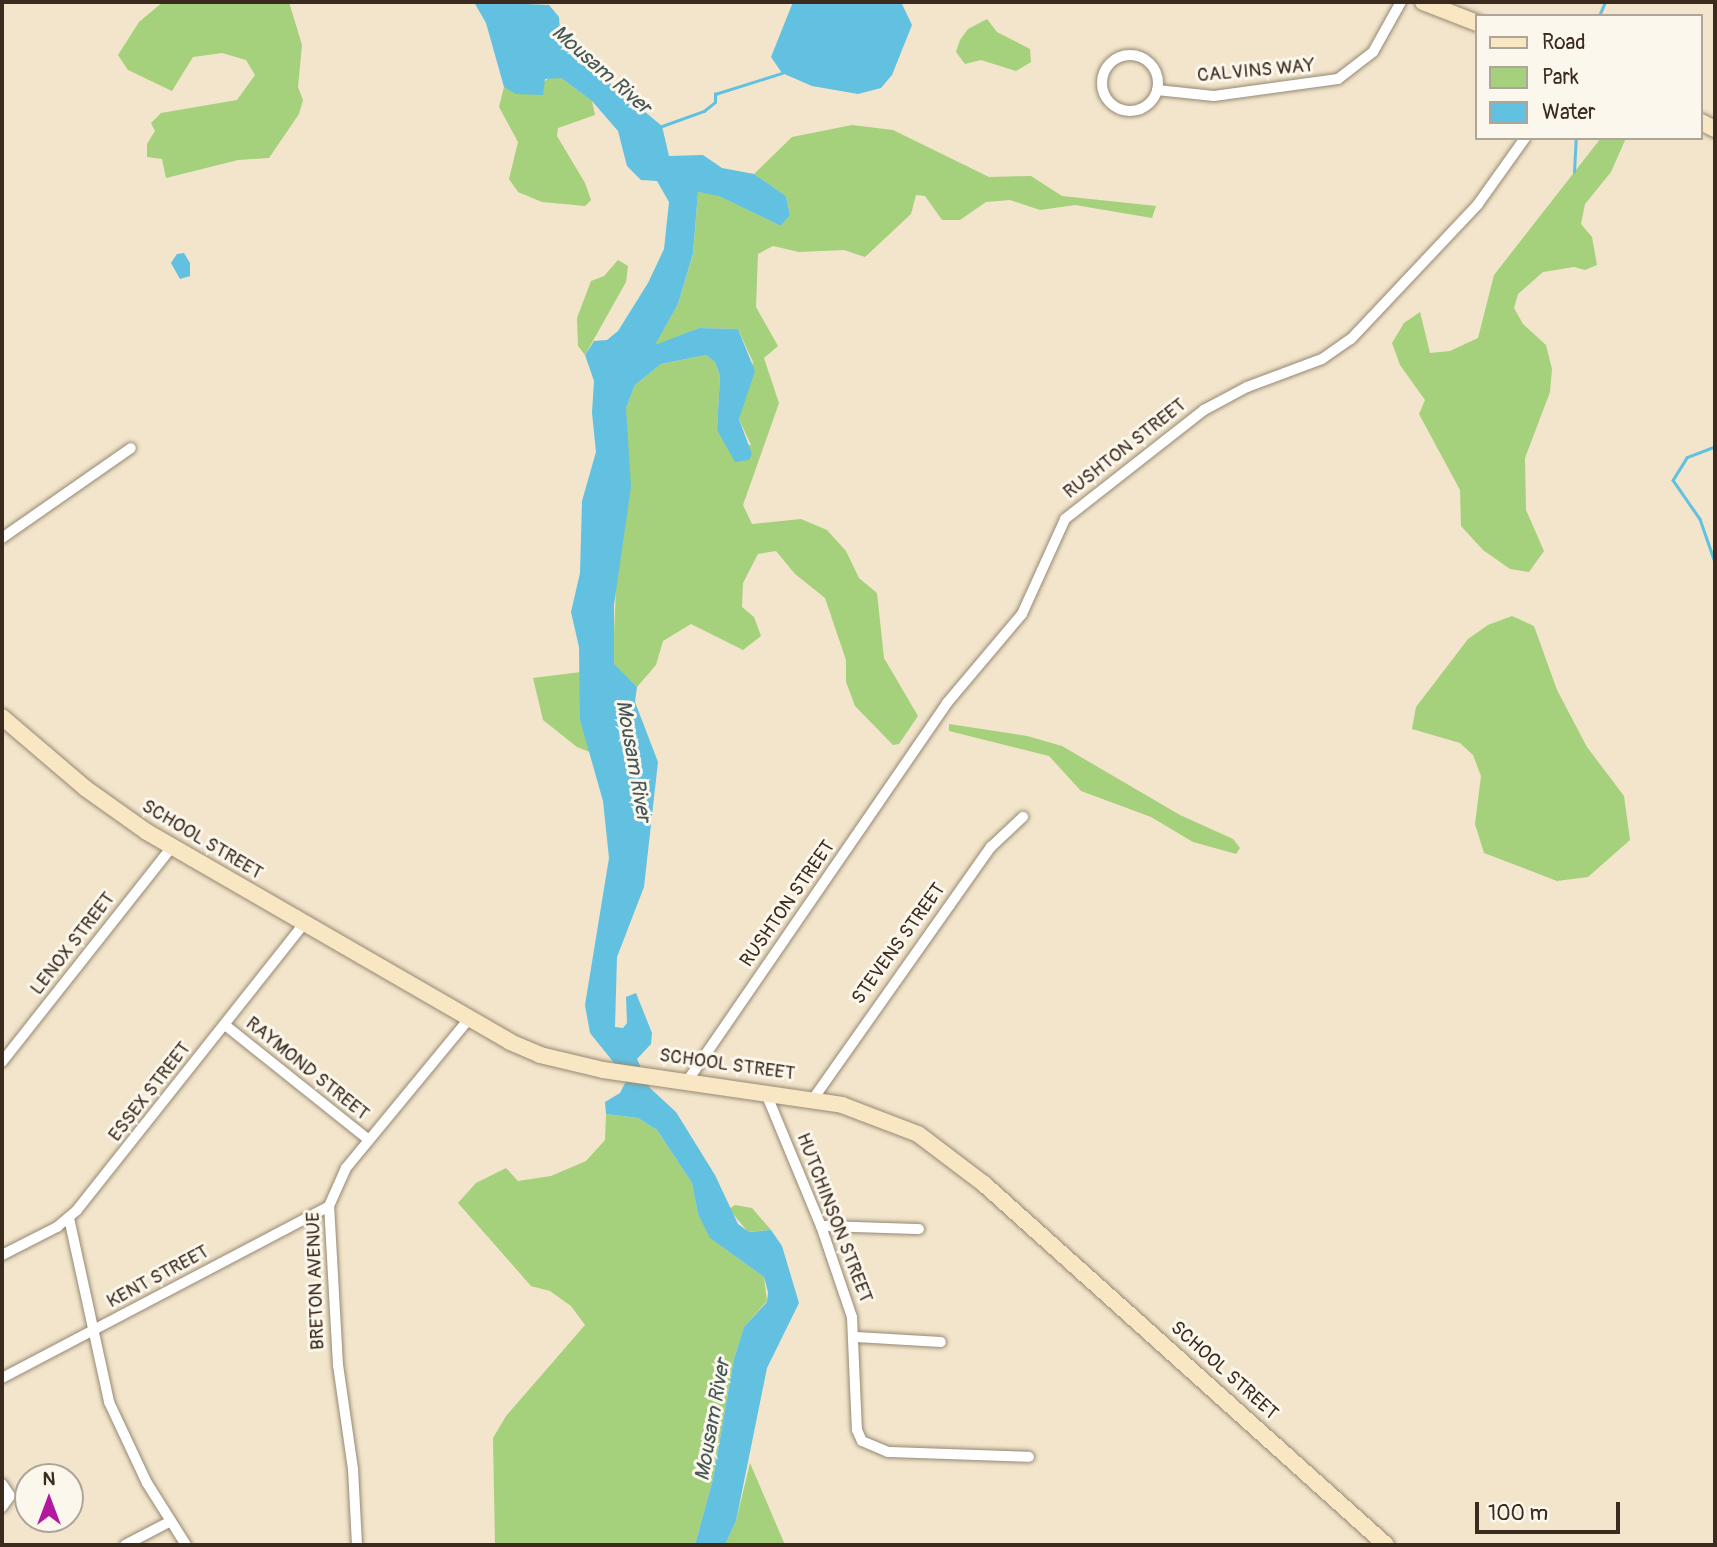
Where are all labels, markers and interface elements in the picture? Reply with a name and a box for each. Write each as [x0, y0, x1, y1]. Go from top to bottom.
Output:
legend [1476, 14, 1703, 140]
water label: Mousam River [546, 20, 656, 120]
text: Road [1542, 29, 1586, 56]
street label: CALVINS WAY [1196, 55, 1316, 87]
text: Park [1542, 64, 1579, 91]
text: Water [1542, 99, 1595, 126]
street label: RUSHTON STREET [1059, 394, 1191, 504]
water label: Mousam River [610, 698, 656, 824]
street label: SCHOOL STREET [138, 795, 266, 885]
street label: RUSHTON STREET [736, 836, 840, 972]
street label: STEVENS STREET [847, 879, 951, 1009]
street label: LENOX STREET [26, 888, 120, 1000]
street label: RAYMOND STREET [241, 1012, 373, 1126]
street label: ESSEX STREET [104, 1038, 196, 1146]
street label: SCHOOL STREET [658, 1044, 796, 1086]
street label: HUTCHINSON STREET [791, 1130, 877, 1306]
street label: BRETON AVENUE [302, 1212, 330, 1350]
street label: KENT STREET [103, 1241, 213, 1313]
street label: SCHOOL STREET [1166, 1317, 1282, 1425]
water label: Mousam River [690, 1357, 736, 1483]
north arrow [14, 1463, 84, 1533]
text: N [43, 1467, 55, 1491]
scale bar [1479, 1488, 1624, 1532]
text: 100 m [1488, 1500, 1548, 1527]

